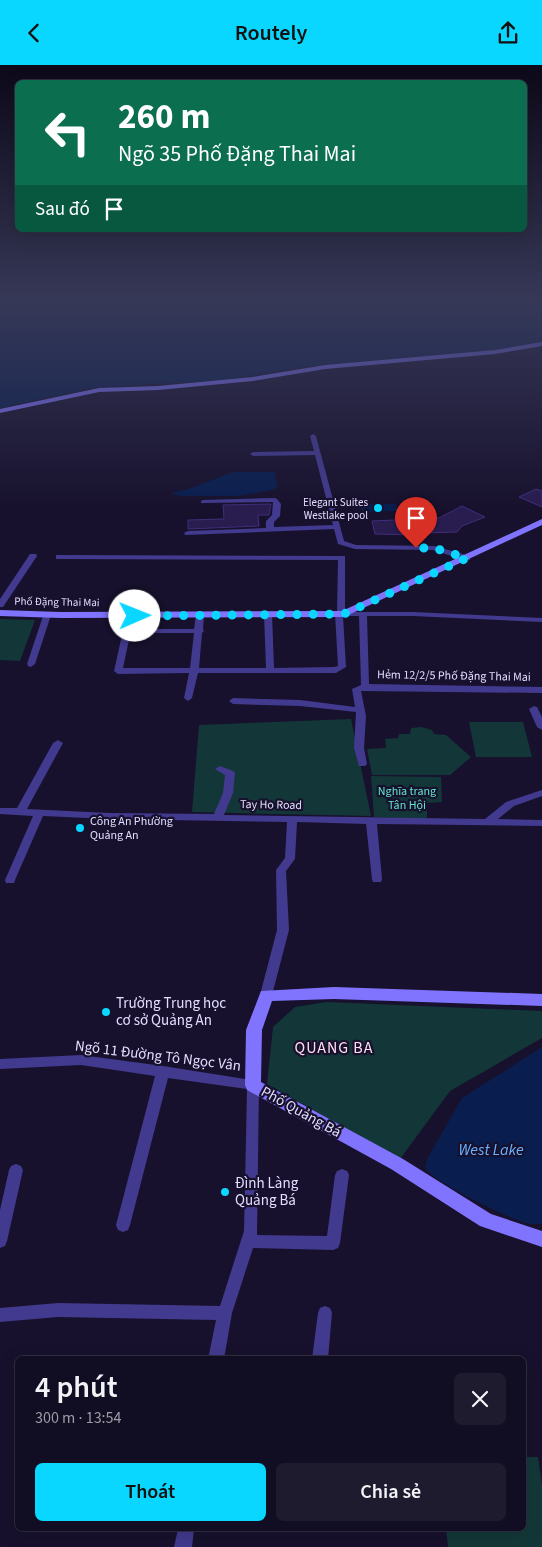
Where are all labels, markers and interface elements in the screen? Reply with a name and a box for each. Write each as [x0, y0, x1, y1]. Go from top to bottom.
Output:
text: Routely [235, 17, 307, 49]
icon: back [20, 19, 48, 47]
icon: share [494, 19, 522, 47]
text: 260 m [118, 92, 210, 142]
icon: left [35, 100, 100, 165]
text: Ngõ 35 Phố Đặng Thai Mai [118, 138, 356, 170]
icon: arrive [100, 195, 128, 223]
text: Sau đó [35, 196, 90, 223]
place label: Elegant Suites Westlake pool [303, 495, 368, 523]
pin [395, 497, 437, 548]
marker: Elegant Suites Westlake pool [372, 502, 384, 514]
icon: arrive [402, 504, 430, 532]
position arrow [108, 589, 160, 641]
street label: Phố Đặng Thai Mai [14, 594, 100, 610]
street label: Hẻm 12/2/5 Phố Đặng Thai Mai [377, 666, 531, 686]
park label: Nghĩa trang Tân Hội [378, 783, 436, 814]
street label: Tay Ho Road [240, 796, 302, 814]
place label: Công An Phường Quảng An [90, 813, 173, 844]
marker: Công An Phường Quảng An [74, 822, 86, 834]
place label: Trường Trung học cơ sở Quảng An [116, 993, 226, 1031]
marker: Trường Trung học cơ sở Quảng An [100, 1006, 112, 1018]
street label: Ngõ 11 Đường Tô Ngọc Vân [74, 1035, 242, 1077]
district label: QUANG BA [295, 1037, 373, 1059]
street label: Phố Quảng Bá [257, 1081, 345, 1143]
water label: West Lake [458, 1139, 524, 1161]
place label: Đình Làng Quảng Bá [235, 1173, 299, 1211]
marker: Đình Làng Quảng Bá [219, 1186, 231, 1198]
text: 4 phút [35, 1366, 118, 1409]
button: close [454, 1373, 506, 1425]
text: 300 m · 13:54 [35, 1407, 122, 1429]
button: Thoát [35, 1463, 266, 1521]
button: Chia sẻ [276, 1463, 506, 1521]

